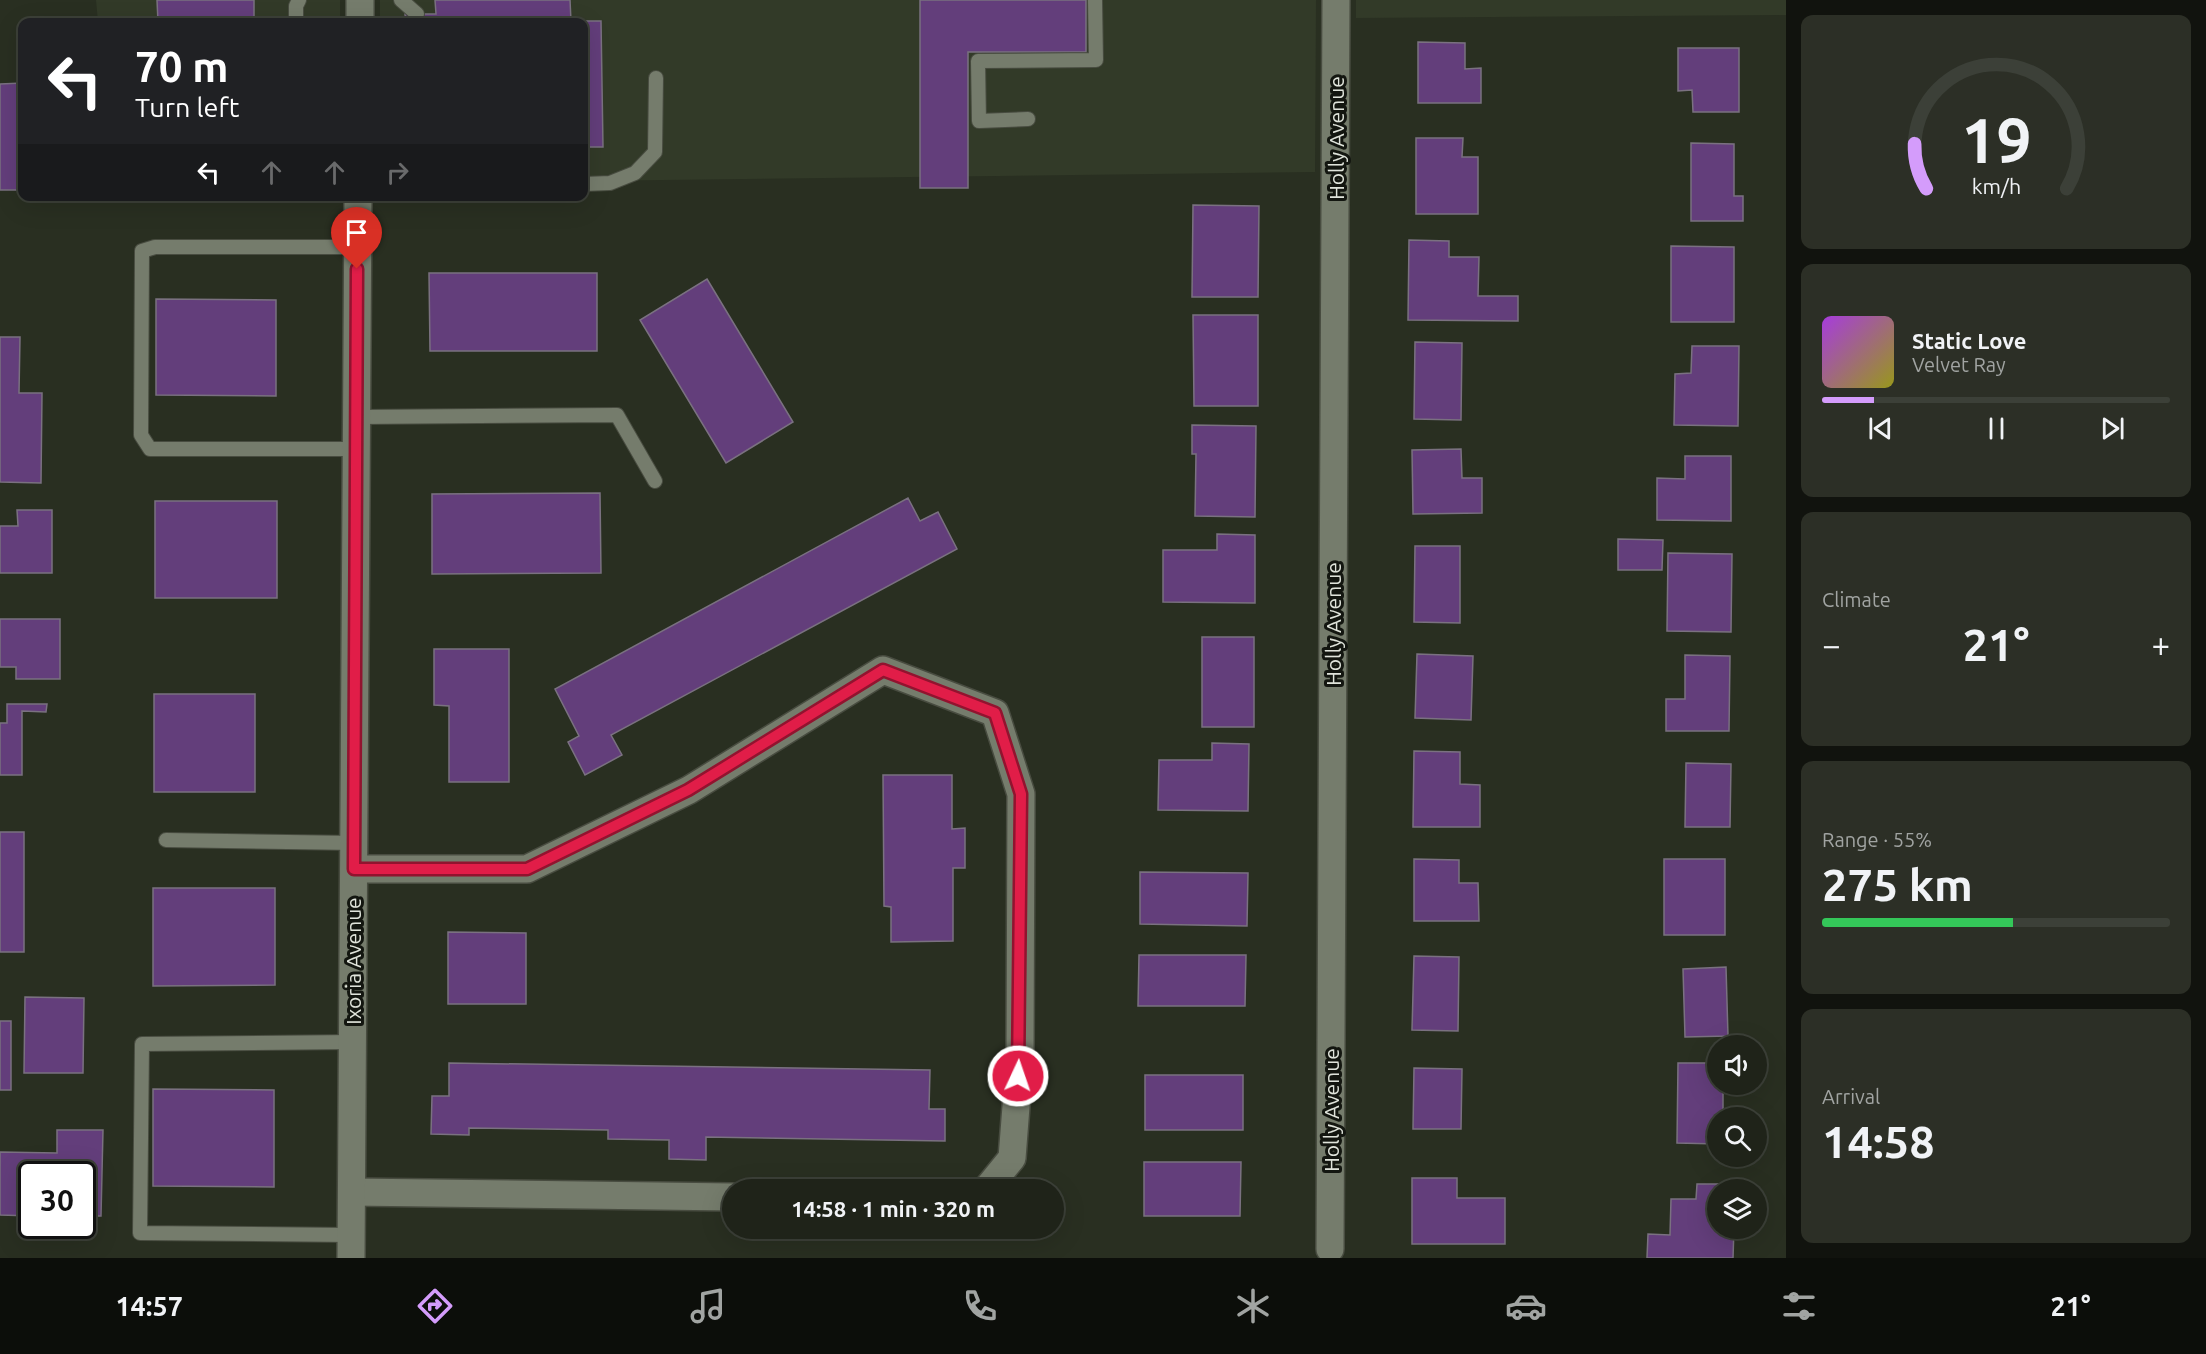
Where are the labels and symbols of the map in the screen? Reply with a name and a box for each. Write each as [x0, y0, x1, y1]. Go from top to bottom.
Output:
street label: Holly Avenue [1324, 76, 1348, 200]
pin [331, 207, 382, 269]
street label: Holly Avenue [1321, 562, 1345, 686]
street label: Ixoria Avenue [341, 897, 365, 1025]
position arrow [986, 1044, 1050, 1108]
street label: Holly Avenue [1319, 1048, 1343, 1172]
speed limit sign: 30 [18, 1161, 96, 1239]

